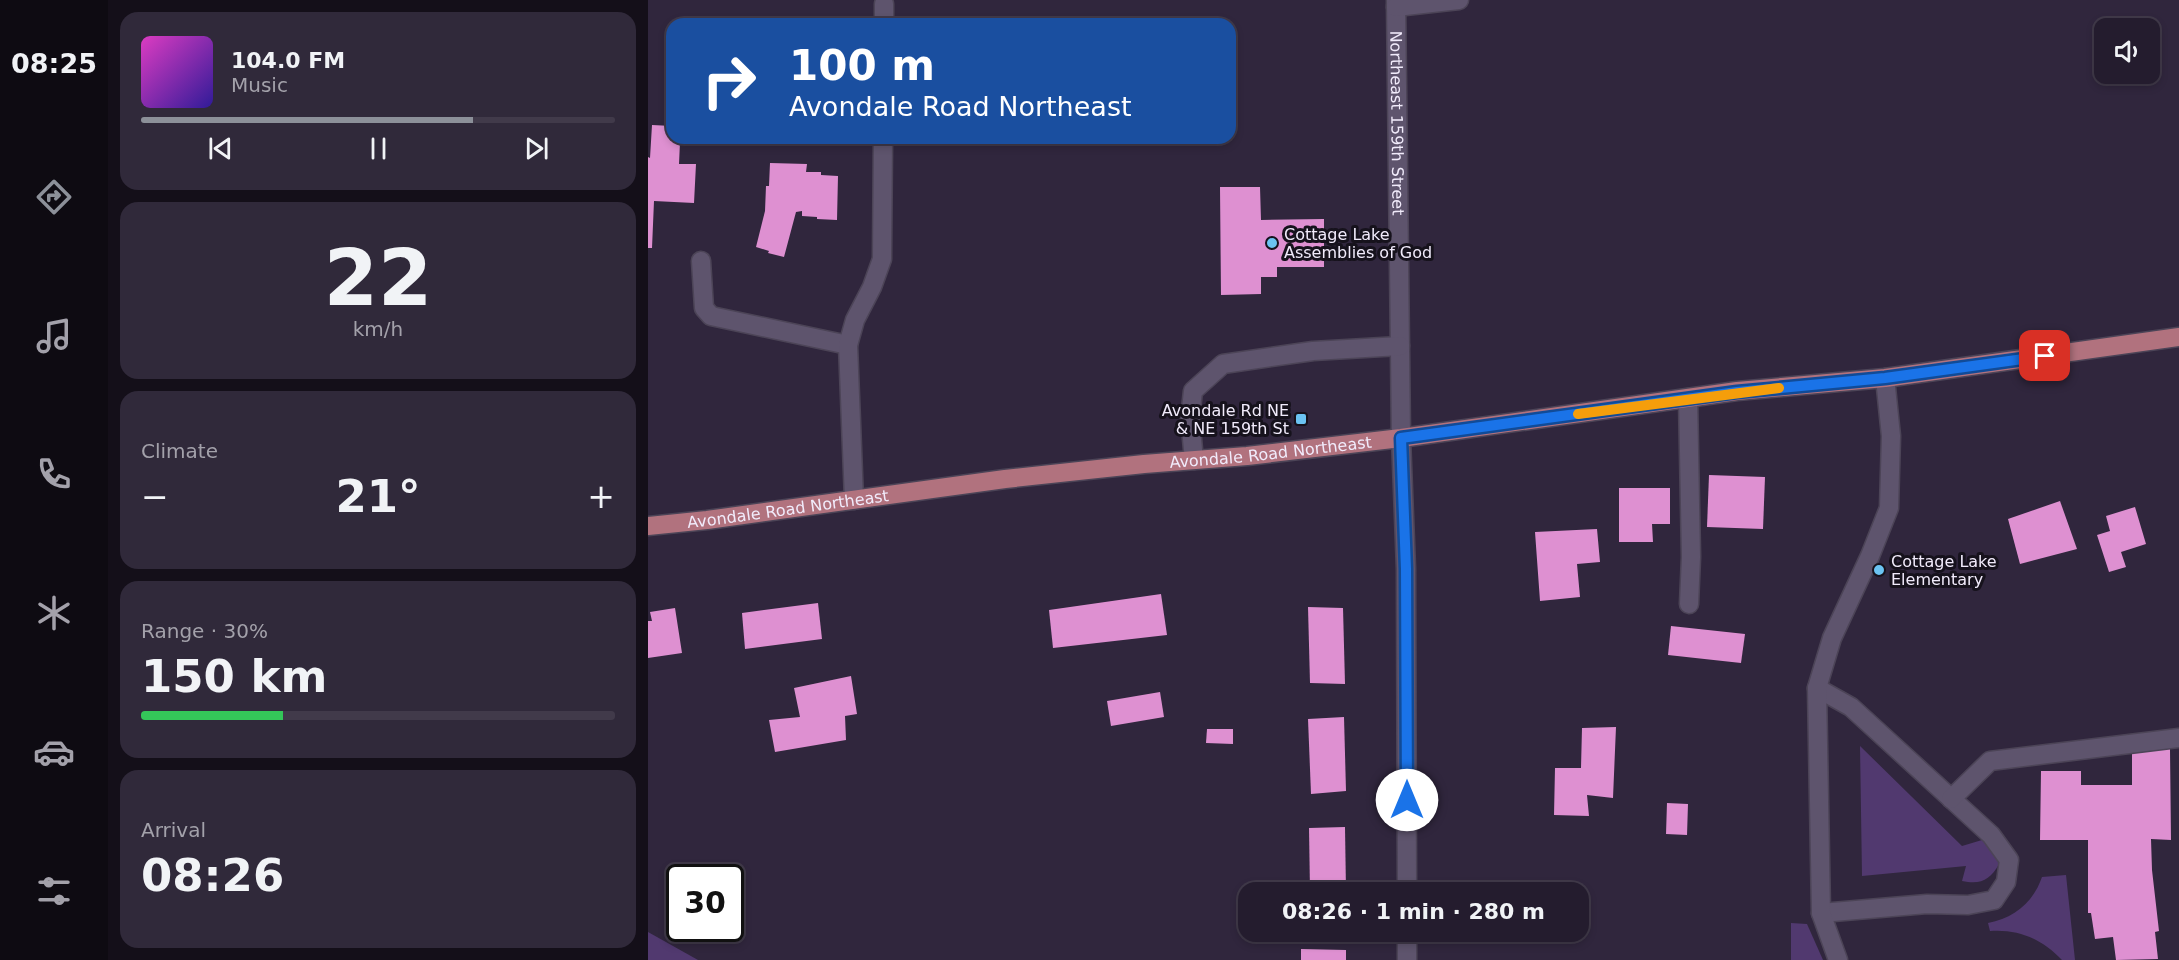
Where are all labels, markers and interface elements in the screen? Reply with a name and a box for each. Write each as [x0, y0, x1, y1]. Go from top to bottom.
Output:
map controls [2094, 18, 2160, 84]
button: sound [2094, 18, 2160, 84]
street label: Northeast 159th Street [1387, 30, 1408, 216]
text: 100 m [789, 41, 935, 90]
icon: right [690, 42, 768, 120]
text: 08:25 [11, 48, 97, 79]
text: 104.0 FM [231, 48, 345, 73]
text: Music [231, 73, 288, 97]
text: Avondale Road Northeast [789, 91, 1132, 122]
icon: previous [204, 132, 237, 165]
icon: pause [362, 132, 395, 165]
icon: next [520, 132, 553, 165]
icon: directions [33, 176, 75, 218]
place label: Cottage Lake Assemblies of God [1284, 225, 1432, 262]
text: 22 [324, 233, 432, 323]
marker: Cottage Lake Assemblies of God [1265, 236, 1279, 250]
icon: music [33, 315, 75, 357]
text: km/h [353, 317, 403, 341]
pin [2019, 330, 2070, 381]
icon: arrive [2028, 339, 2061, 372]
place label: Avondale Rd NE & NE 159th St [1162, 401, 1289, 438]
marker: Avondale Rd NE & NE 159th St [1294, 412, 1308, 426]
street label: Avondale Road Northeast [1169, 432, 1373, 471]
text: Climate [141, 439, 218, 463]
icon: phone [33, 453, 75, 495]
text: 21° [335, 470, 421, 523]
text: − [141, 477, 169, 516]
text: + [587, 477, 615, 516]
street label: Avondale Road Northeast [686, 486, 890, 531]
place label: Cottage Lake Elementary [1891, 552, 1997, 589]
marker: Cottage Lake Elementary [1872, 563, 1886, 577]
icon: climate [33, 592, 75, 634]
text: Range · 30% [141, 619, 268, 643]
text: 150 km [141, 650, 327, 703]
icon: car [33, 731, 75, 773]
position arrow [1375, 768, 1439, 832]
text: Arrival [141, 818, 206, 842]
text: 08:26 [141, 849, 284, 902]
speed limit sign: 30 [666, 864, 744, 942]
icon: filters [33, 870, 75, 912]
text: 08:26 · 1 min · 280 m [1282, 899, 1545, 924]

